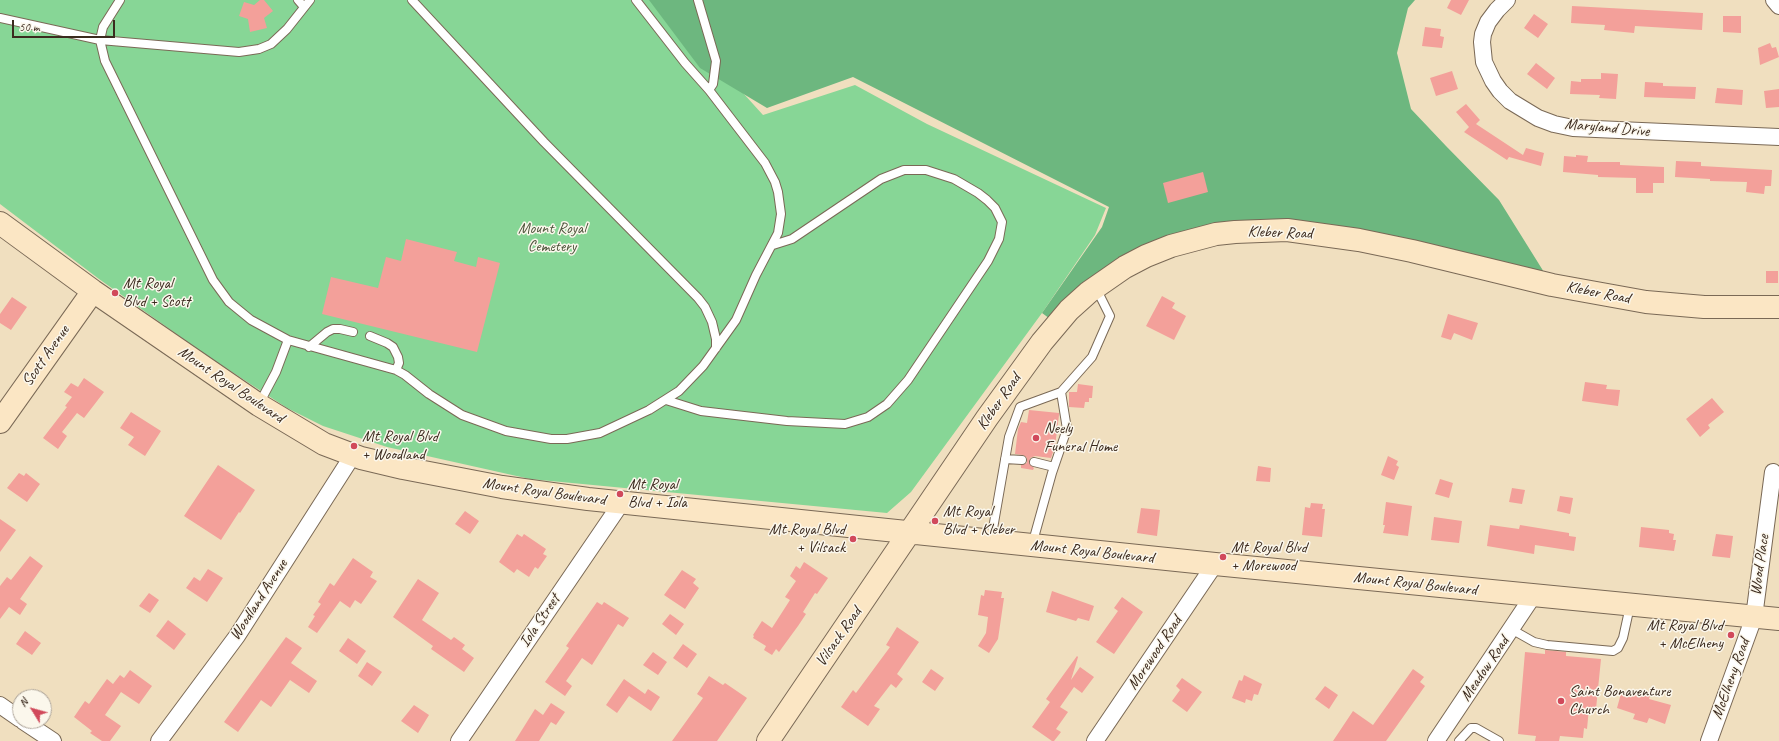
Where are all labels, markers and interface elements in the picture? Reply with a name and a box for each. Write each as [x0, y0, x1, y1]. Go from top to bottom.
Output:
scale bar [14, 12, 117, 38]
text: 50 m [19, 19, 39, 35]
street label: Maryland Drive [1564, 115, 1650, 141]
park label: Mount Royal Cemetery [518, 219, 586, 257]
street label: Kleber Road [1247, 222, 1313, 244]
place label: Mt Royal Blvd + Scott [123, 274, 190, 312]
street label: Kleber Road [1564, 277, 1632, 309]
marker: Mt Royal Blvd + Scott [110, 288, 120, 298]
street label: Scott Avenue [18, 322, 74, 390]
street label: Mount Royal Boulevard [174, 342, 288, 428]
street label: Kleber Road [973, 370, 1025, 434]
place label: Neely Funeral Home [1044, 419, 1117, 457]
place label: Mt Royal Blvd + Woodland [362, 427, 438, 465]
marker: Neely Funeral Home [1031, 433, 1041, 443]
marker: Mt Royal Blvd + Woodland [349, 441, 359, 451]
street label: Mount Royal Boulevard [481, 474, 607, 510]
place label: Mt Royal Blvd + Iola [628, 475, 687, 513]
marker: Mt Royal Blvd + Iola [615, 489, 625, 499]
place label: Mt Royal Blvd + Kleber [943, 502, 1015, 540]
marker: Mt Royal Blvd + Kleber [930, 516, 940, 526]
place label: Mt Royal Blvd + Vilsack [769, 520, 845, 558]
street label: Wood Place [1746, 533, 1774, 597]
marker: Mt Royal Blvd + Vilsack [848, 534, 858, 544]
street label: Mount Royal Boulevard [1029, 536, 1155, 568]
place label: Mt Royal Blvd + Morewood [1231, 538, 1307, 576]
marker: Mt Royal Blvd + Morewood [1218, 552, 1228, 562]
street label: Woodland Avenue [226, 556, 292, 644]
street label: Mount Royal Boulevard [1352, 568, 1478, 600]
street label: Iola Street [515, 591, 565, 651]
street label: Vilsack Road [812, 604, 866, 670]
street label: Morewood Road [1123, 613, 1187, 693]
place label: Mt Royal Blvd + McElheny [1647, 616, 1723, 654]
marker: Mt Royal Blvd + McElheny [1726, 630, 1736, 640]
street label: Meadow Road [1456, 633, 1514, 705]
street label: McElheny Road [1708, 636, 1754, 722]
place label: Saint Bonaventure Church [1569, 682, 1670, 720]
north arrow [12, 689, 52, 729]
text: N [16, 695, 31, 709]
marker: Saint Bonaventure Church [1556, 696, 1566, 706]

